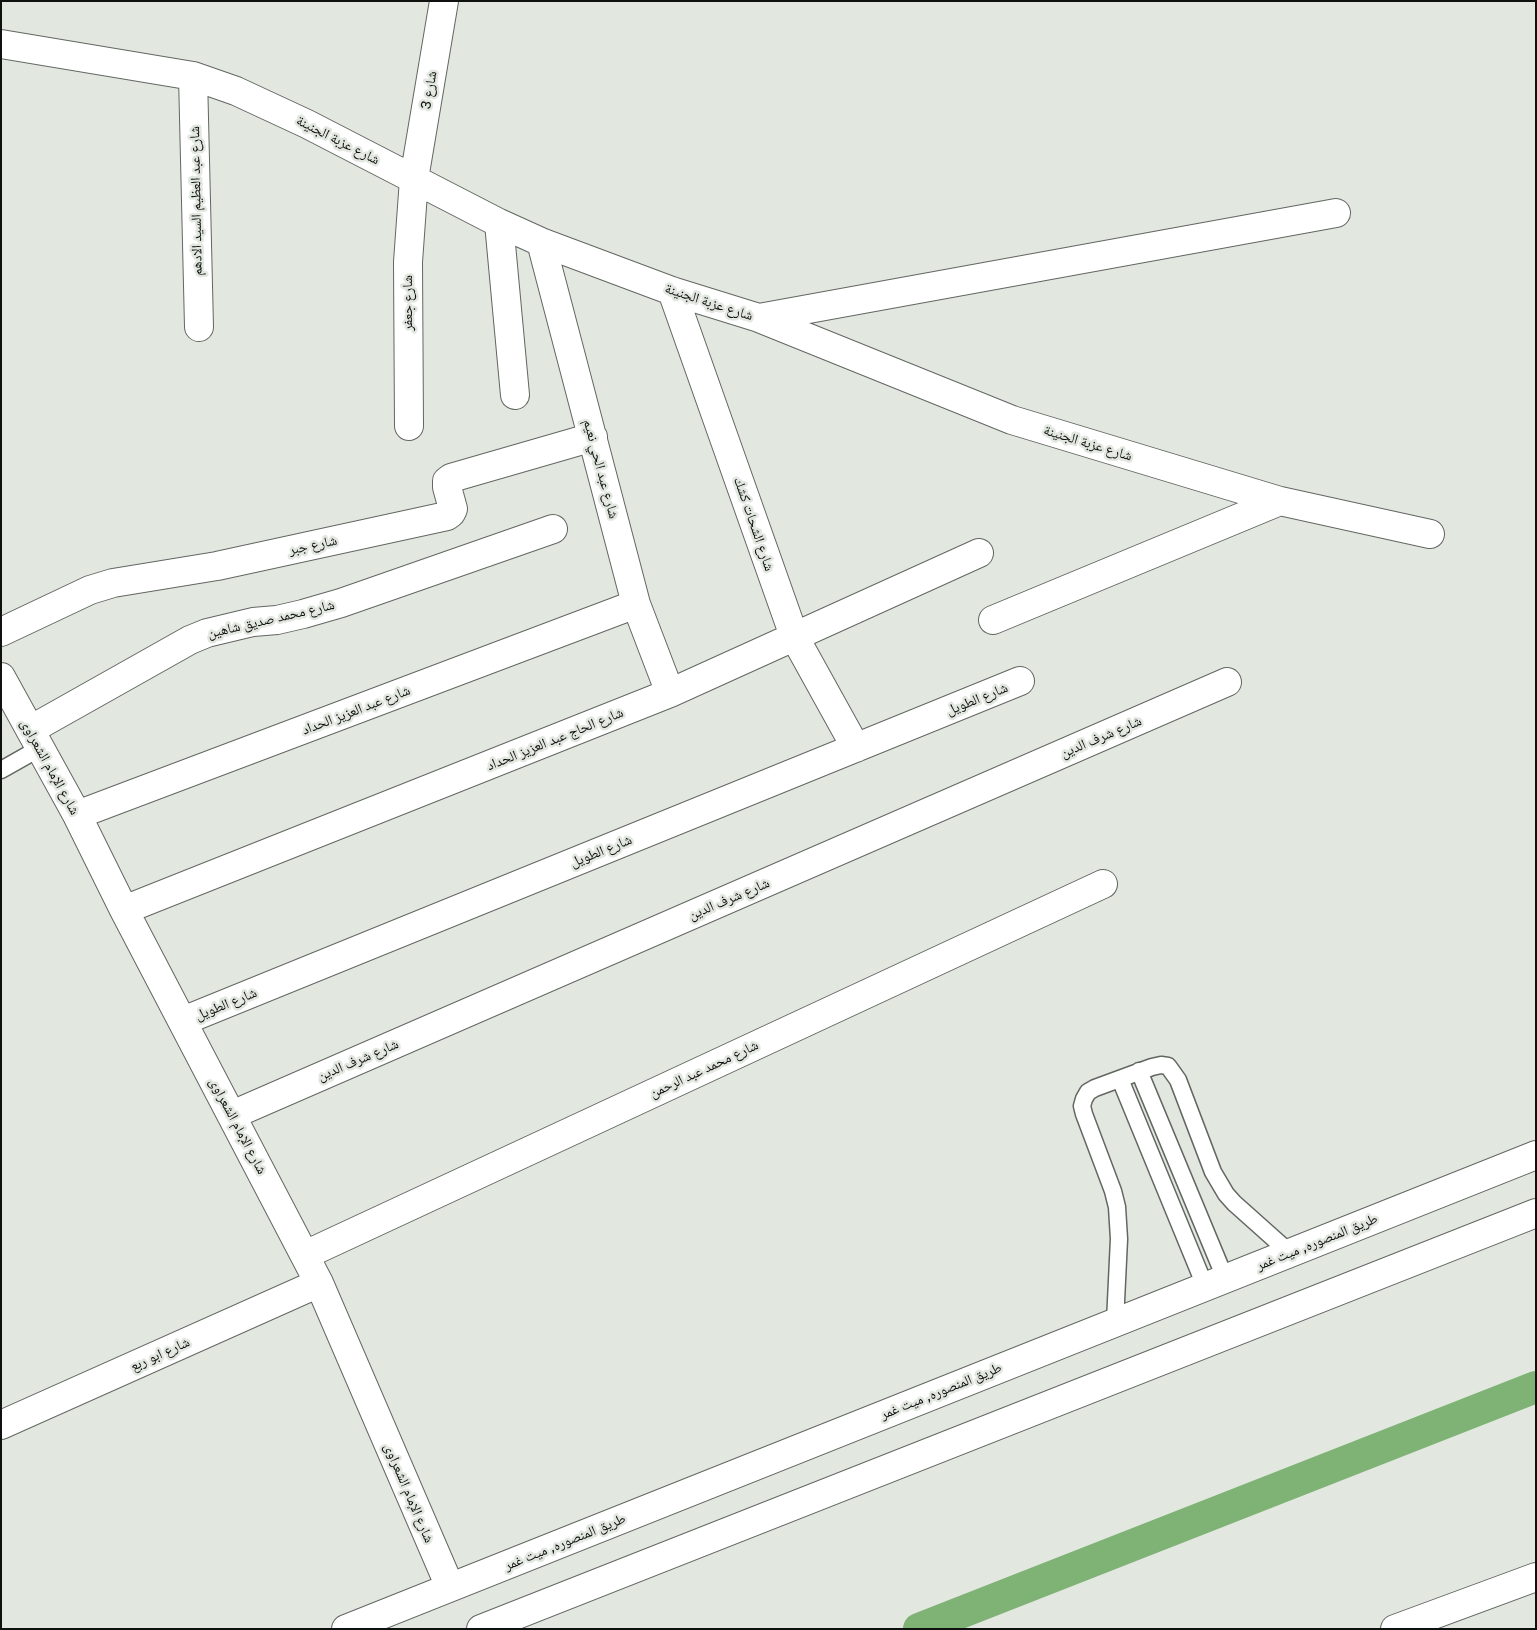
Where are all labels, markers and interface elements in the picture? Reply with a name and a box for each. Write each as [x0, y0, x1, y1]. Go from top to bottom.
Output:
street label: شارع 3 [417, 70, 441, 110]
street label: شارع عزبة الجنينة [293, 112, 383, 168]
street label: شارع عبد العظيم السيد الادهم [186, 126, 206, 276]
street label: شارع جعفر [400, 275, 416, 331]
street label: شارع عزبة الجنينة [663, 280, 755, 324]
street label: شارع عبد الحي نعيم [580, 417, 622, 521]
street label: شارع عزبة الجنينة [1042, 422, 1134, 464]
street label: شارع الشحات كشك [730, 475, 778, 573]
street label: شارع جبر [287, 532, 339, 558]
street label: شارع محمد صديق شاهين [206, 596, 336, 642]
street label: شارع الطويل [944, 679, 1010, 719]
street label: شارع عبد العزيز الحداد [300, 682, 412, 738]
street label: شارع الحاج عبد العزيز الحداد [484, 704, 626, 774]
street label: شارع شرف الدين [1058, 712, 1144, 762]
street label: شارع الإمام الشعراوى [17, 716, 83, 818]
street label: شارع الطويل [568, 831, 634, 871]
street label: شارع شرف الدين [686, 874, 772, 924]
street label: شارع الطويل [193, 984, 259, 1024]
street label: شارع شرف الدين [315, 1035, 401, 1085]
street label: شارع محمد عبد الرحمن [647, 1036, 761, 1102]
street label: شارع الإمام الشعراوى [206, 1075, 270, 1177]
street label: طريق المنصوره, ميت غمر [1254, 1210, 1380, 1274]
street label: شارع ابو ربع [128, 1333, 192, 1375]
street label: طريق المنصوره, ميت غمر [878, 1359, 1004, 1423]
street label: شارع الإمام الشعراوى [380, 1441, 438, 1545]
street label: طريق المنصوره, ميت غمر [502, 1510, 628, 1574]

